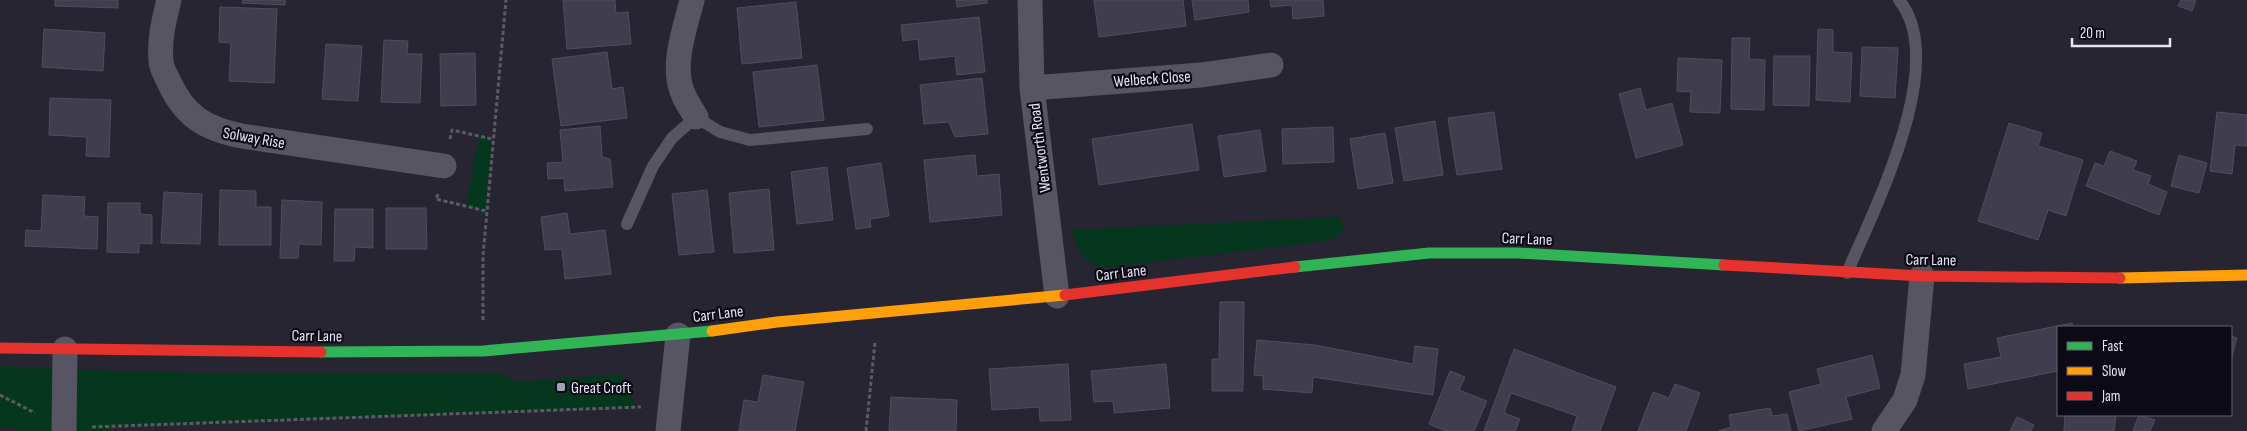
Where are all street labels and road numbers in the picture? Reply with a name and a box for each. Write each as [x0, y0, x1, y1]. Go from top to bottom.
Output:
street label: Welbeck Close [1113, 67, 1191, 92]
street label: Wentworth Road [1026, 102, 1055, 193]
street label: Solway Rise [221, 124, 286, 153]
street label: Carr Lane [1501, 229, 1553, 250]
street label: Carr Lane [1905, 251, 1957, 270]
street label: Carr Lane [1095, 261, 1148, 286]
street label: Carr Lane [692, 302, 745, 327]
street label: Carr Lane [291, 327, 343, 346]

